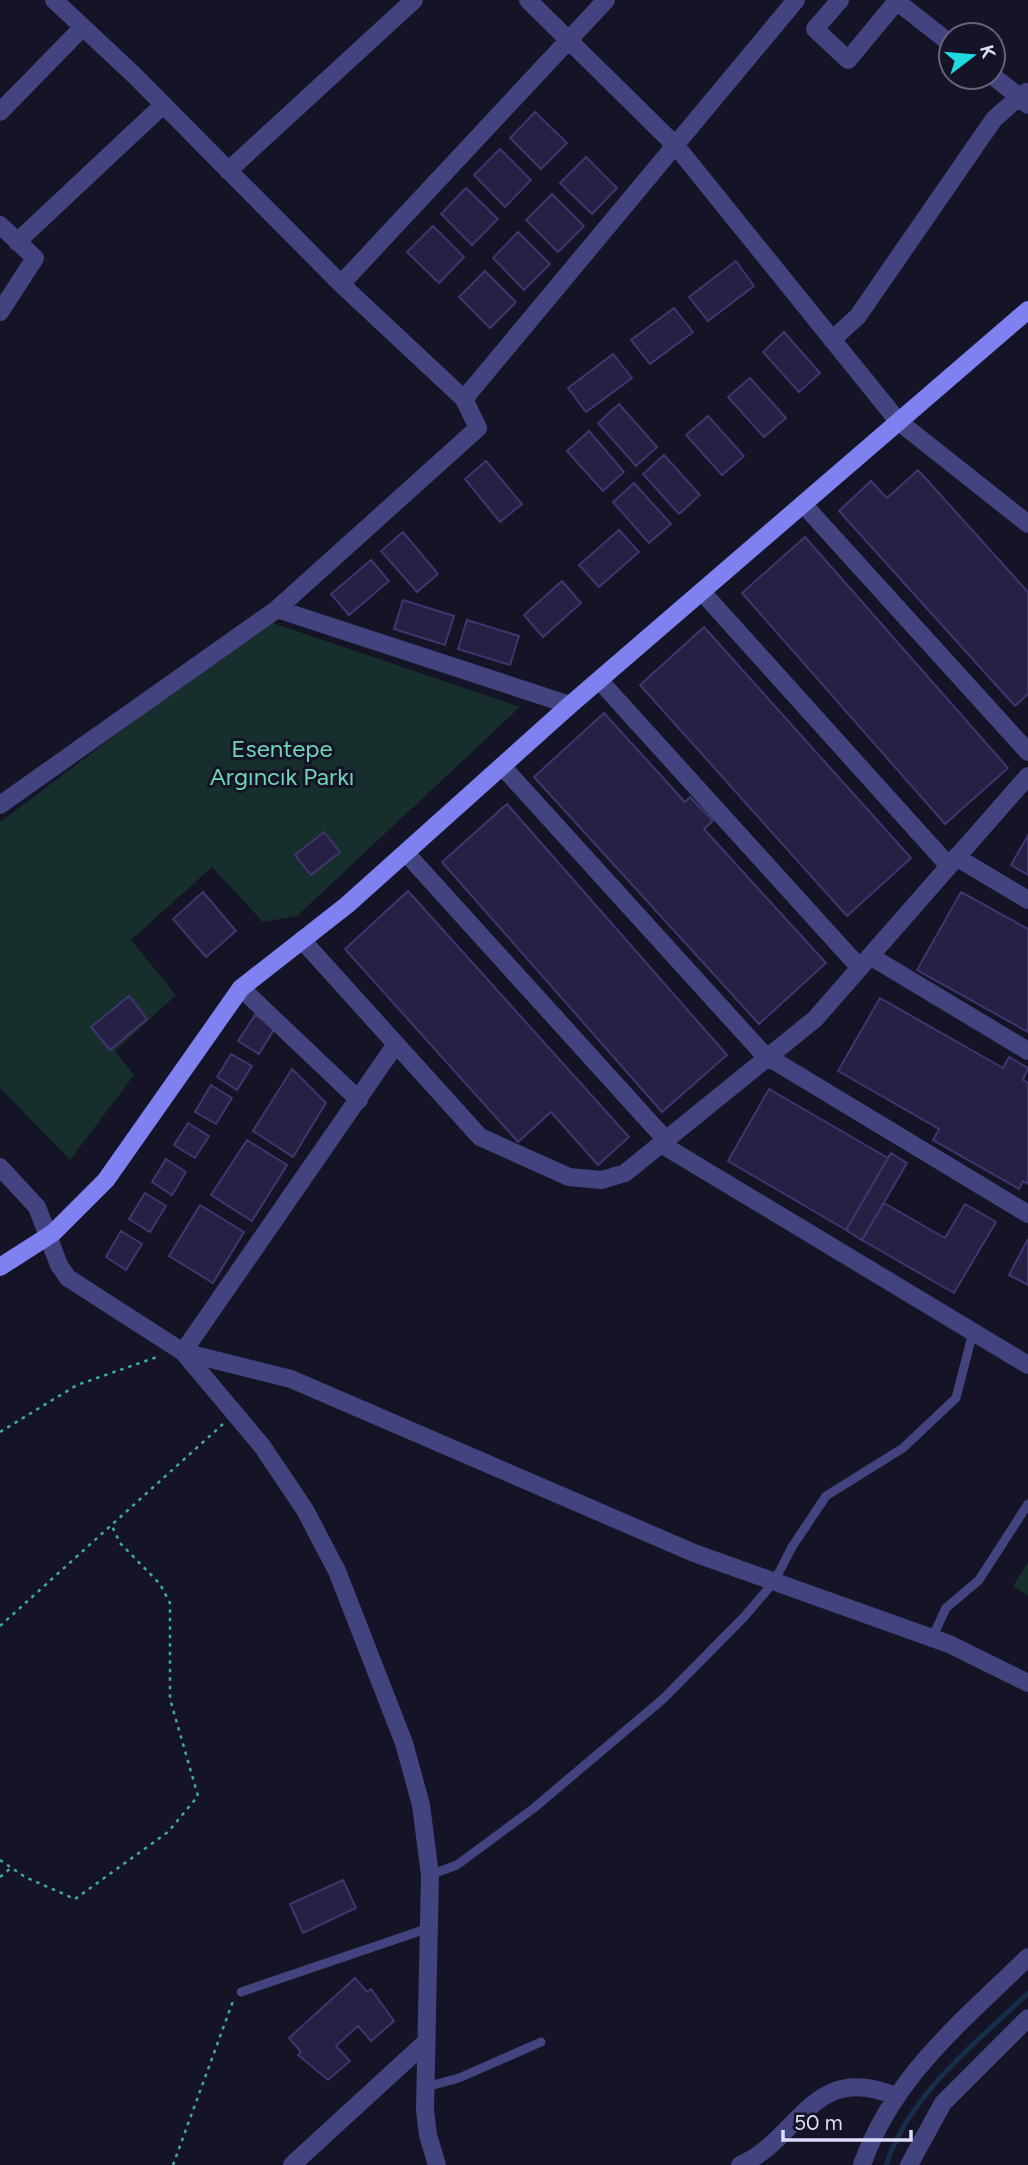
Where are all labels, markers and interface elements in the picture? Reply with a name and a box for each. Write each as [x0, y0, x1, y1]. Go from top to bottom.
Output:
north arrow [937, 21, 1007, 91]
text: K [975, 42, 1001, 61]
park label: Esentepe Argıncık Parkı [210, 734, 354, 791]
scale bar [783, 2098, 911, 2142]
text: 50 m [794, 2110, 843, 2135]

